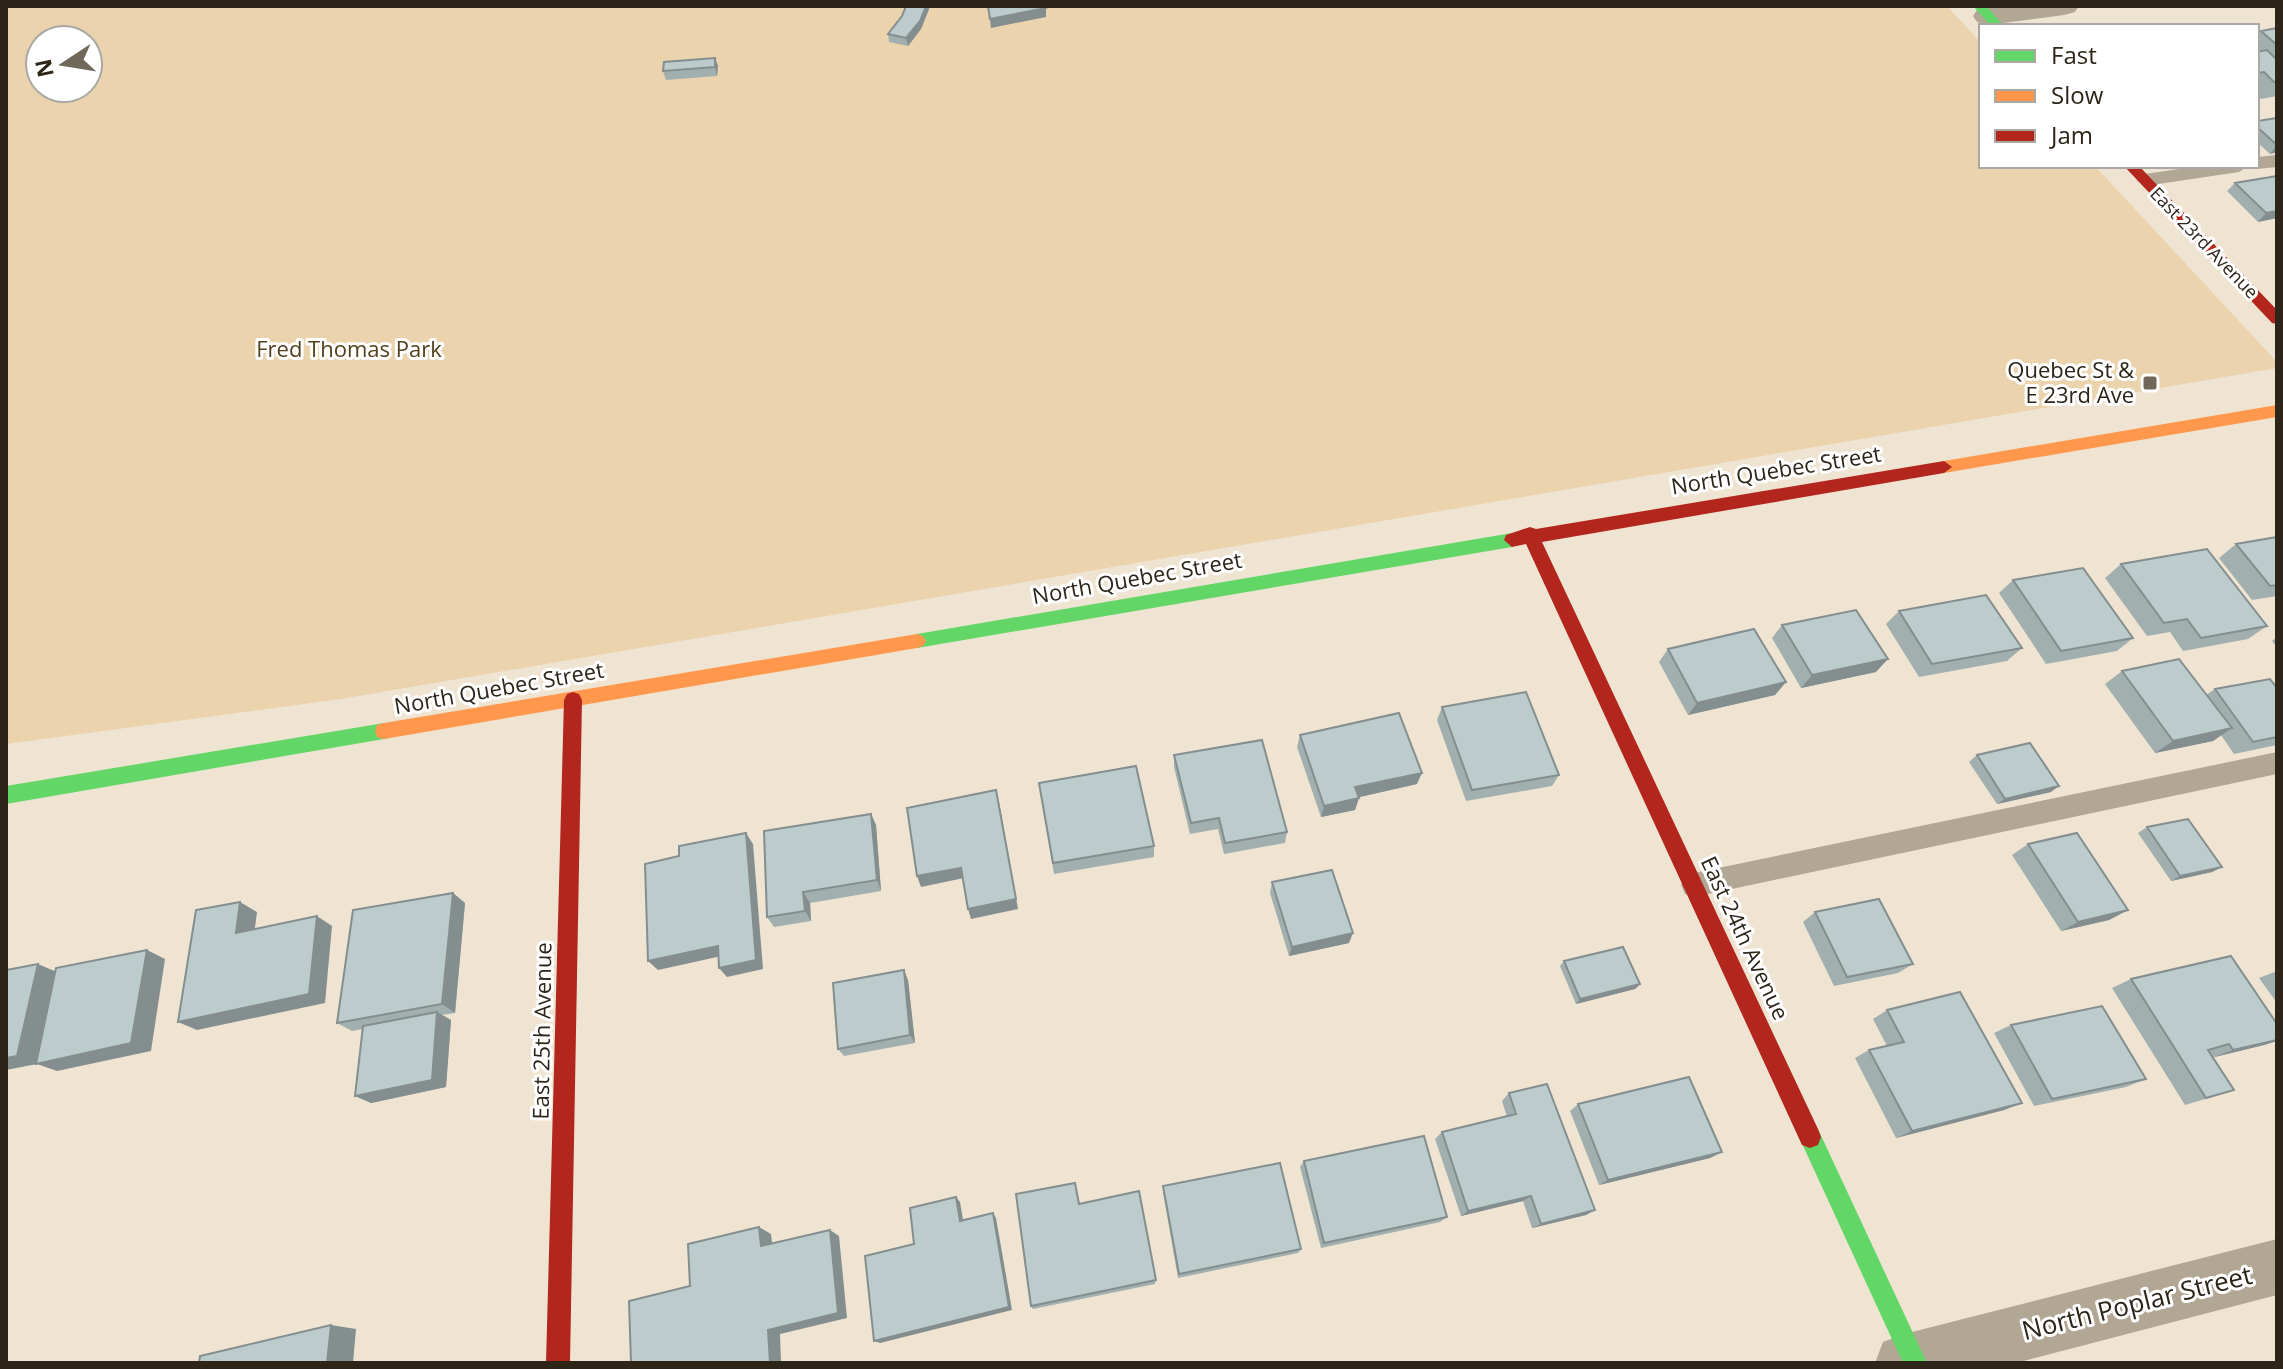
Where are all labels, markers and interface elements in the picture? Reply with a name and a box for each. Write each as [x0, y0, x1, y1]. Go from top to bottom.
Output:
north arrow [24, 24, 104, 104]
legend [1979, 24, 2259, 168]
text: Fast [2051, 38, 2097, 71]
text: N [27, 56, 60, 80]
text: Slow [2051, 78, 2104, 111]
text: Jam [2049, 118, 2093, 151]
street label: East 23rd Avenue [2145, 181, 2264, 303]
park label: Fred Thomas Park [256, 333, 442, 363]
place label: Quebec St & E 23rd Ave [2007, 354, 2134, 409]
marker: Quebec St & E 23rd Ave [2141, 374, 2159, 392]
street label: North Quebec Street [1669, 438, 1883, 500]
street label: North Quebec Street [1030, 544, 1244, 610]
street label: North Quebec Street [392, 654, 606, 720]
street label: East 24th Avenue [1695, 851, 1797, 1024]
street label: East 25th Avenue [524, 942, 558, 1120]
street label: North Poplar Street [2018, 1256, 2256, 1348]

